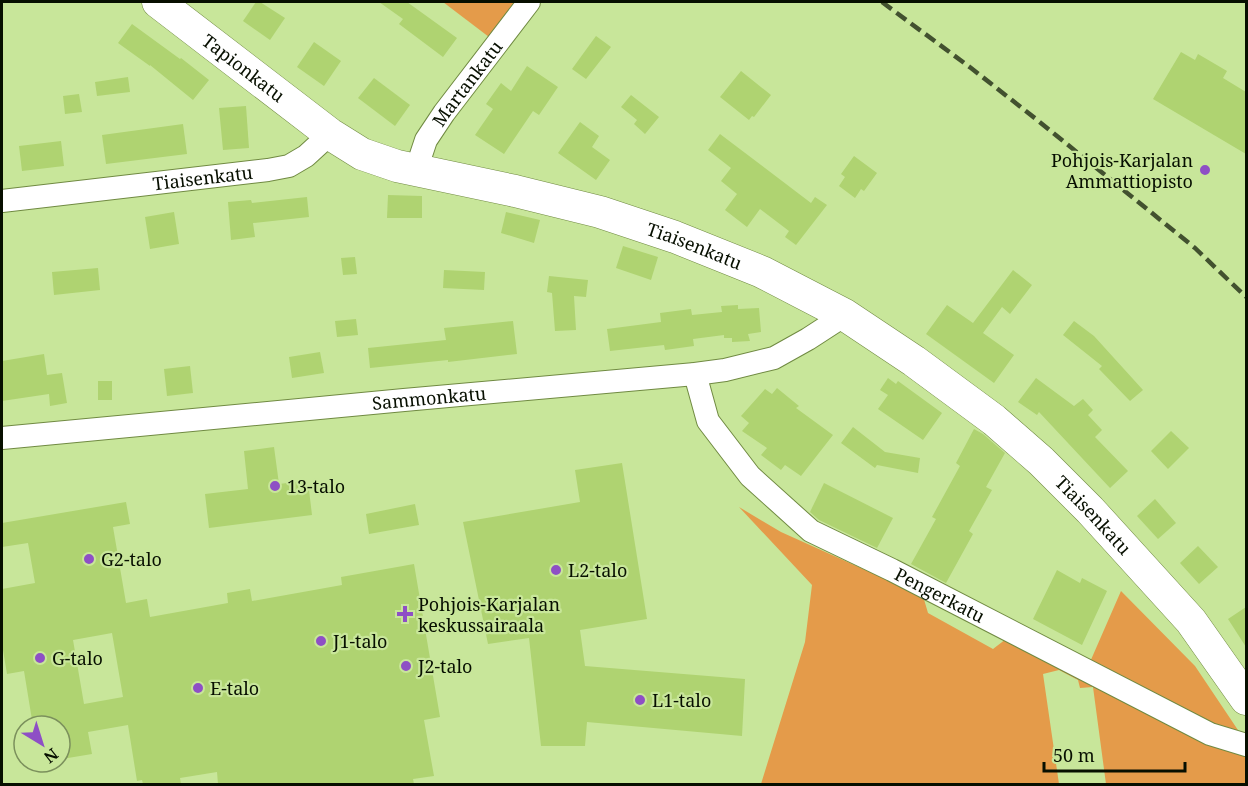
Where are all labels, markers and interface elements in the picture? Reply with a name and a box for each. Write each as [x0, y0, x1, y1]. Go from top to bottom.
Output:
street label: Tapionkatu [198, 28, 290, 107]
street label: Martankatu [427, 35, 508, 131]
place label: Pohjois-Karjalan Ammattiopisto [1051, 148, 1193, 193]
street label: Tiaisenkatu [151, 160, 255, 195]
marker: Pohjois-Karjalan Ammattiopisto [1198, 163, 1212, 177]
street label: Tiaisenkatu [644, 216, 746, 275]
street label: Sammonkatu [371, 381, 488, 415]
street label: Tiaisenkatu [1050, 470, 1137, 560]
place label: 13-talo [287, 474, 345, 498]
marker: 13-talo [268, 479, 282, 493]
place label: G2-talo [101, 547, 162, 571]
marker: G2-talo [82, 552, 96, 566]
place label: L2-talo [568, 558, 627, 582]
street label: Pengerkatu [891, 562, 990, 628]
marker: L2-talo [549, 563, 563, 577]
place label: Pohjois-Karjalan keskussairaala [418, 592, 560, 637]
marker: Pohjois-Karjalan keskussairaala [396, 605, 414, 623]
place label: J1-talo [332, 629, 388, 653]
marker: J1-talo [314, 634, 328, 648]
place label: G-talo [52, 646, 103, 670]
marker: G-talo [33, 651, 47, 665]
place label: J2-talo [417, 654, 473, 678]
marker: J2-talo [399, 659, 413, 673]
place label: E-talo [210, 676, 259, 700]
marker: E-talo [191, 681, 205, 695]
place label: L1-talo [652, 688, 711, 712]
marker: L1-talo [633, 693, 647, 707]
north arrow [12, 714, 72, 774]
scale bar [1044, 735, 1185, 773]
text: N [39, 743, 63, 769]
text: 50 m [1053, 743, 1095, 767]

